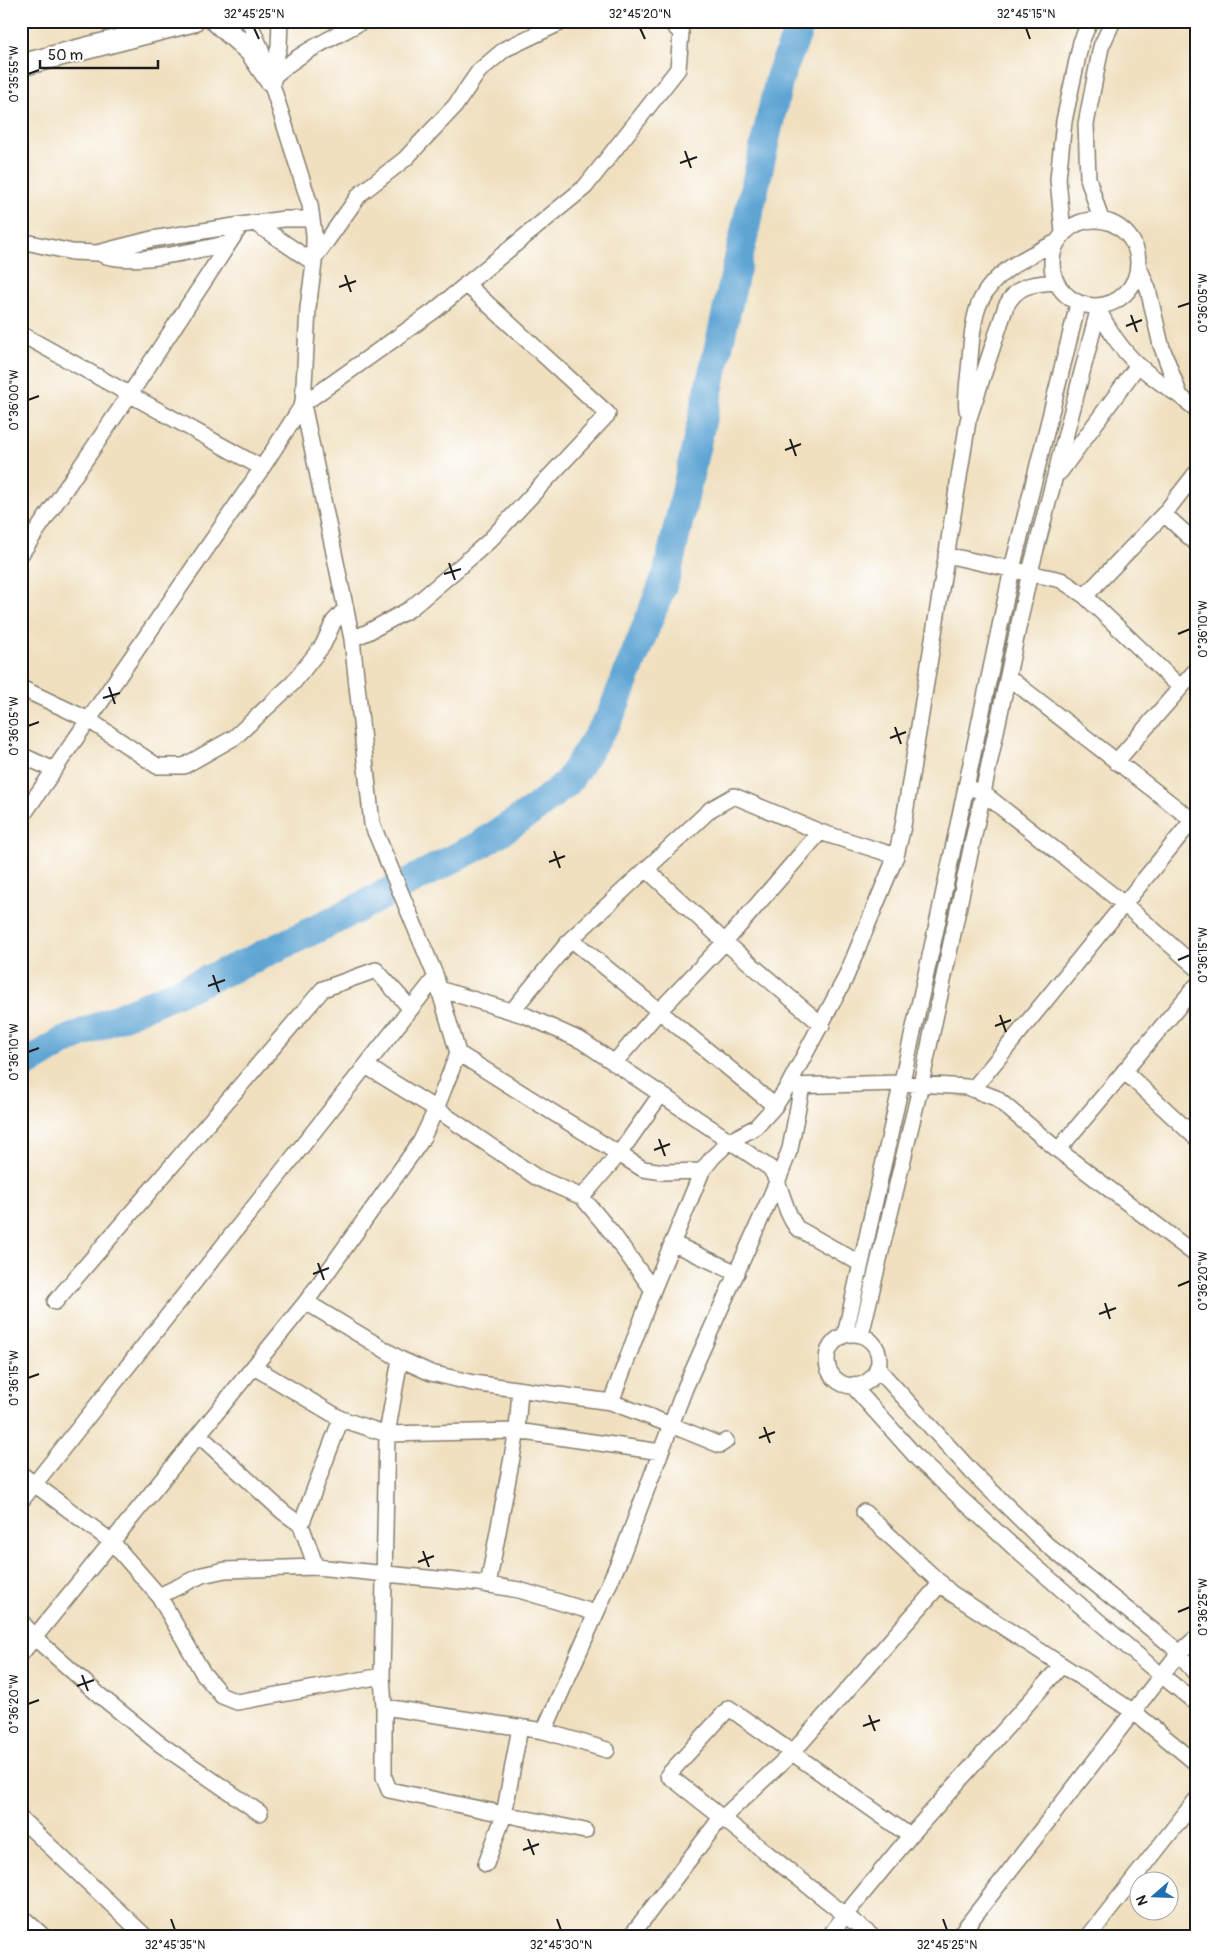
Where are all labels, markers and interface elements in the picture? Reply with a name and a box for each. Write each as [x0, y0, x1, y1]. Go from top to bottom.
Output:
text: 32°45'25"N [224, 7, 284, 22]
text: 32°45'20"N [609, 7, 671, 22]
text: 32°45'15"N [997, 7, 1055, 22]
scale bar [40, 38, 158, 70]
text: 0°35'55"W [7, 45, 22, 103]
text: 50 m [48, 46, 83, 65]
text: 0°36'05"W [1196, 273, 1211, 333]
text: 0°36'00"W [7, 369, 22, 431]
text: 0°36'10"W [1196, 600, 1211, 658]
text: 0°36'05"W [7, 696, 22, 756]
text: 0°36'15"W [1196, 927, 1211, 983]
text: 0°36'10"W [7, 1023, 22, 1081]
text: 0°36'20"W [1196, 1251, 1211, 1311]
text: 0°36'15"W [7, 1350, 22, 1406]
text: 0°36'25"W [1196, 1578, 1211, 1636]
text: 0°36'20"W [7, 1674, 22, 1734]
north arrow [1130, 1870, 1180, 1920]
text: N [1133, 1893, 1152, 1908]
text: 32°45'35"N [145, 1938, 205, 1953]
text: 32°45'30"N [530, 1938, 592, 1953]
text: 32°45'25"N [917, 1938, 977, 1953]

